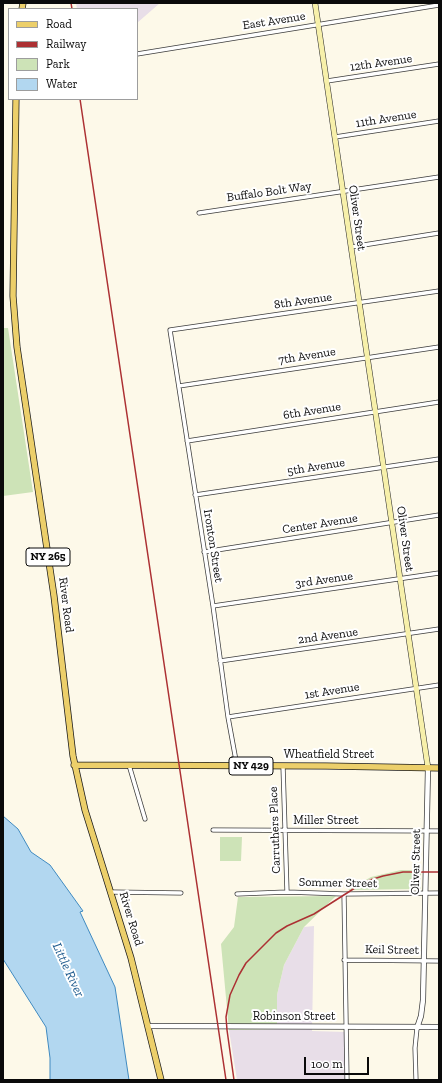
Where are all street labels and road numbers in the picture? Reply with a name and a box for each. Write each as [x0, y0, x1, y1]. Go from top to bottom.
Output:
street label: East Avenue [242, 9, 306, 33]
street label: 12th Avenue [349, 52, 413, 74]
street label: 11th Avenue [355, 107, 417, 131]
street label: Buffalo Bolt Way [226, 179, 312, 205]
street label: Oliver Street [345, 184, 369, 252]
street label: 8th Avenue [273, 290, 333, 312]
street label: 7th Avenue [277, 344, 337, 368]
street label: 6th Avenue [282, 399, 342, 423]
street label: 5th Avenue [286, 455, 346, 479]
street label: Oliver Street [393, 505, 417, 573]
street label: Ironton Street [200, 508, 226, 584]
street label: Center Avenue [281, 511, 359, 537]
road number: NY 265 [26, 548, 70, 566]
street label: 3rd Avenue [294, 569, 354, 591]
street label: River Road [55, 576, 77, 634]
street label: 2nd Avenue [297, 625, 359, 647]
street label: 1st Avenue [304, 680, 360, 702]
street label: Wheatfield Street [284, 748, 374, 762]
road number: NY 429 [229, 757, 273, 775]
street label: Carruthers Place [266, 786, 284, 874]
street label: Miller Street [293, 814, 359, 828]
street label: Oliver Street [408, 829, 424, 895]
street label: Sommer Street [299, 875, 377, 891]
street label: River Road [116, 890, 146, 948]
street label: Keil Street [365, 942, 419, 958]
street label: Robinson Street [253, 1010, 335, 1024]

